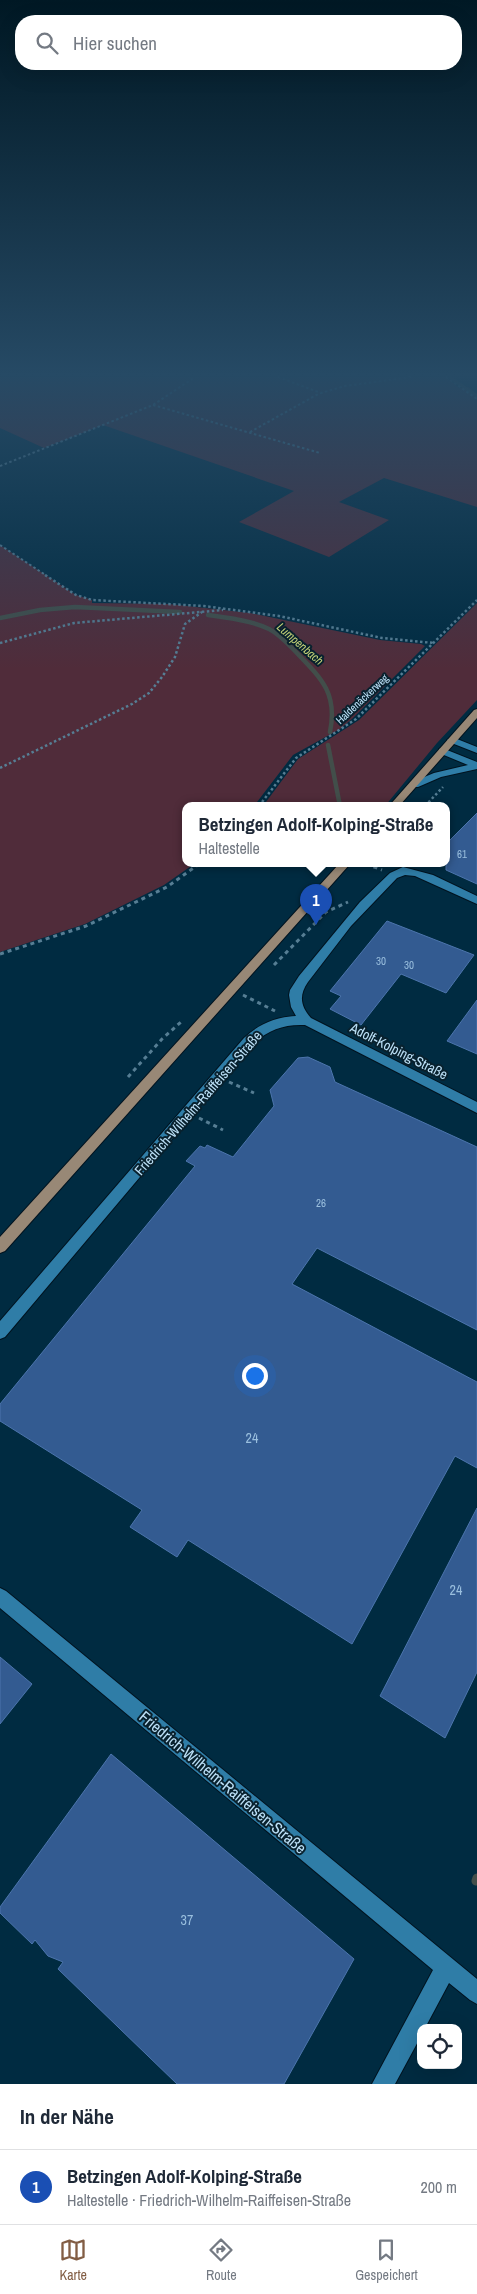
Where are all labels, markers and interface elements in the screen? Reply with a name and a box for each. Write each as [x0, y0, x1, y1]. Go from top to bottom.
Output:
search box [15, 15, 462, 70]
icon: search [33, 29, 61, 57]
text: Hier suchen [73, 30, 157, 56]
water label: Lumpenbach [273, 619, 327, 669]
street label: Haldenäckerweg [333, 671, 391, 727]
popup [182, 802, 450, 867]
text: Betzingen Adolf-Kolping-Straße [199, 811, 433, 837]
text: Haltestelle [199, 837, 260, 859]
house number: 61 [457, 847, 467, 861]
pin: 1 [300, 884, 332, 925]
house number: 30 [376, 954, 386, 968]
house number: 30 [404, 958, 414, 972]
street label: Adolf-Kolping-Straße [346, 1018, 451, 1083]
street label: Friedrich-Wilhelm-Raiffeisen-Straße [130, 1027, 266, 1179]
house number: 26 [316, 1196, 326, 1210]
your location [242, 1363, 268, 1389]
house number: 24 [246, 1429, 259, 1447]
house number: 24 [450, 1581, 463, 1599]
street label: Friedrich-Wilhelm-Raiffeisen-Straße [135, 1705, 311, 1859]
house number: 37 [181, 1911, 193, 1929]
map controls [417, 2024, 462, 2069]
button: locate [417, 2024, 462, 2069]
text: In der Nähe [20, 2102, 114, 2131]
text: Betzingen Adolf-Kolping-Straße [67, 2163, 302, 2189]
text: 1 [32, 2176, 40, 2198]
text: 200 m [421, 2176, 457, 2198]
text: Haltestelle · Friedrich-Wilhelm-Raiffeisen-Straße [67, 2189, 351, 2211]
tab: Karte [59, 2236, 87, 2284]
tab: Route [206, 2236, 237, 2284]
tab: Gespeichert [355, 2236, 418, 2284]

